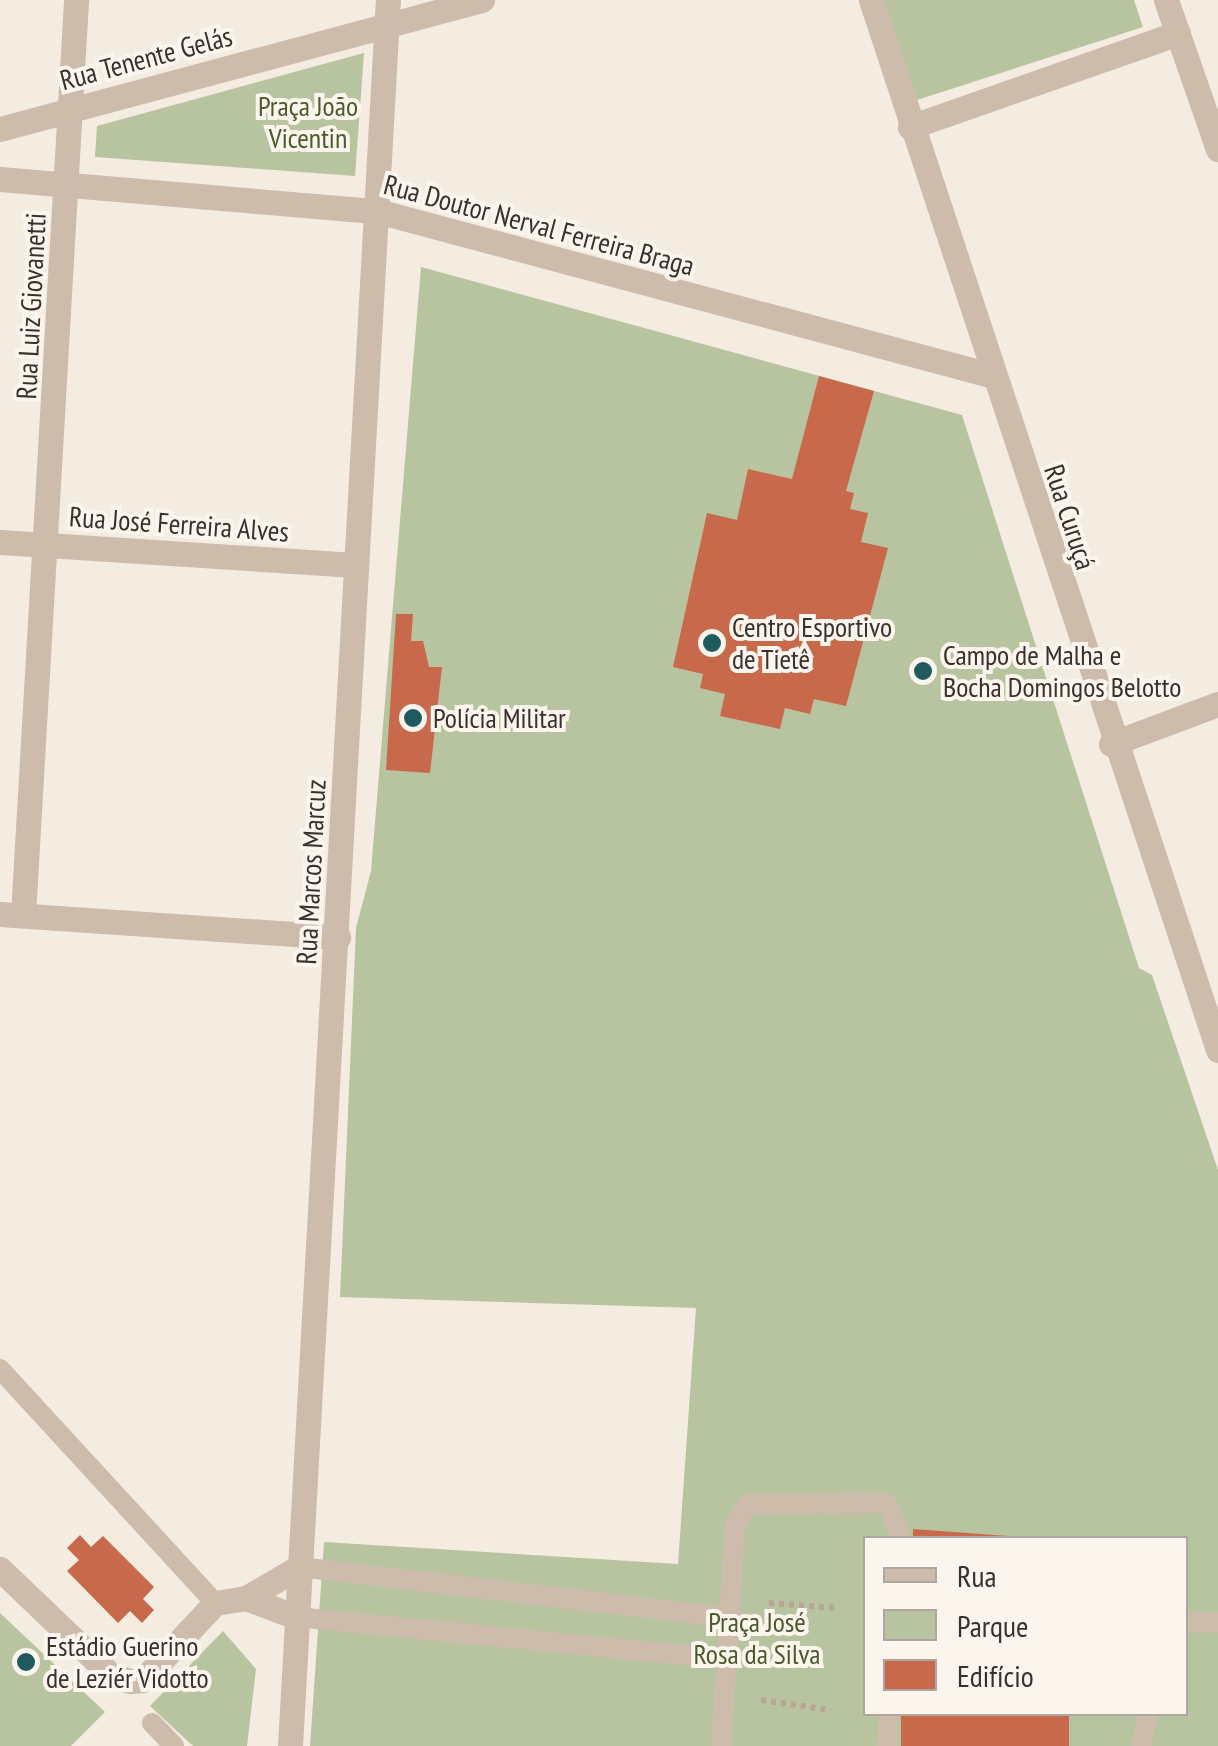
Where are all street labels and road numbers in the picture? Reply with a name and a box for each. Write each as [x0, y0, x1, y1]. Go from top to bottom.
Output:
street label: Rua Tenente Gelás [56, 19, 236, 97]
street label: Rua Doutor Nerval Ferreira Braga [380, 167, 698, 283]
street label: Rua Luiz Giovanetti [9, 212, 53, 400]
street label: Rua Curuçá [1037, 460, 1103, 574]
street label: Rua José Ferreira Alves [68, 500, 290, 548]
street label: Rua Marcos Marcuz [289, 779, 333, 965]

